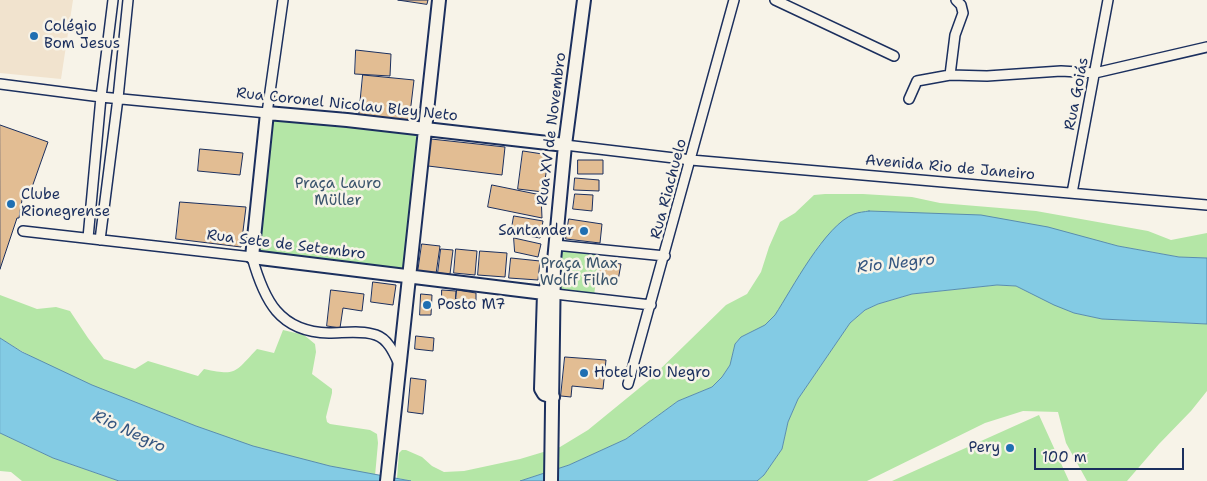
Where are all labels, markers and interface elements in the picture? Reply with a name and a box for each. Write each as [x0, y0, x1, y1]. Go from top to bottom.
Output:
place label: Colégio Bom Jesus [44, 18, 120, 53]
marker: Colégio Bom Jesus [28, 30, 40, 42]
street label: Rua XV de Novembro [534, 51, 570, 207]
street label: Rua Goiás [1061, 56, 1093, 132]
street label: Rua Coronel Nicolau Bley Neto [235, 84, 459, 126]
street label: Rua Riachuelo [647, 137, 691, 241]
street label: Avenida Rio de Janeiro [864, 152, 1036, 184]
park label: Praça Lauro Müller [295, 175, 381, 210]
place label: Clube Rionegrense [21, 186, 110, 221]
marker: Clube Rionegrense [5, 198, 17, 210]
place label: Santander [498, 222, 574, 240]
marker: Santander [578, 225, 590, 237]
street label: Rua Sete de Setembro [206, 226, 366, 264]
water label: Rio Negro [856, 250, 936, 278]
park label: Praça Max Wolff Filho [540, 255, 618, 290]
place label: Posto M7 [437, 296, 506, 314]
marker: Posto M7 [421, 299, 433, 311]
place label: Hotel Rio Negro [594, 364, 710, 382]
marker: Hotel Rio Negro [578, 367, 590, 379]
water label: Rio Negro [90, 407, 168, 457]
scale bar [1037, 438, 1187, 470]
place label: Pery [968, 439, 1000, 457]
marker: Pery [1004, 442, 1016, 454]
text: 100 m [1042, 447, 1087, 467]

